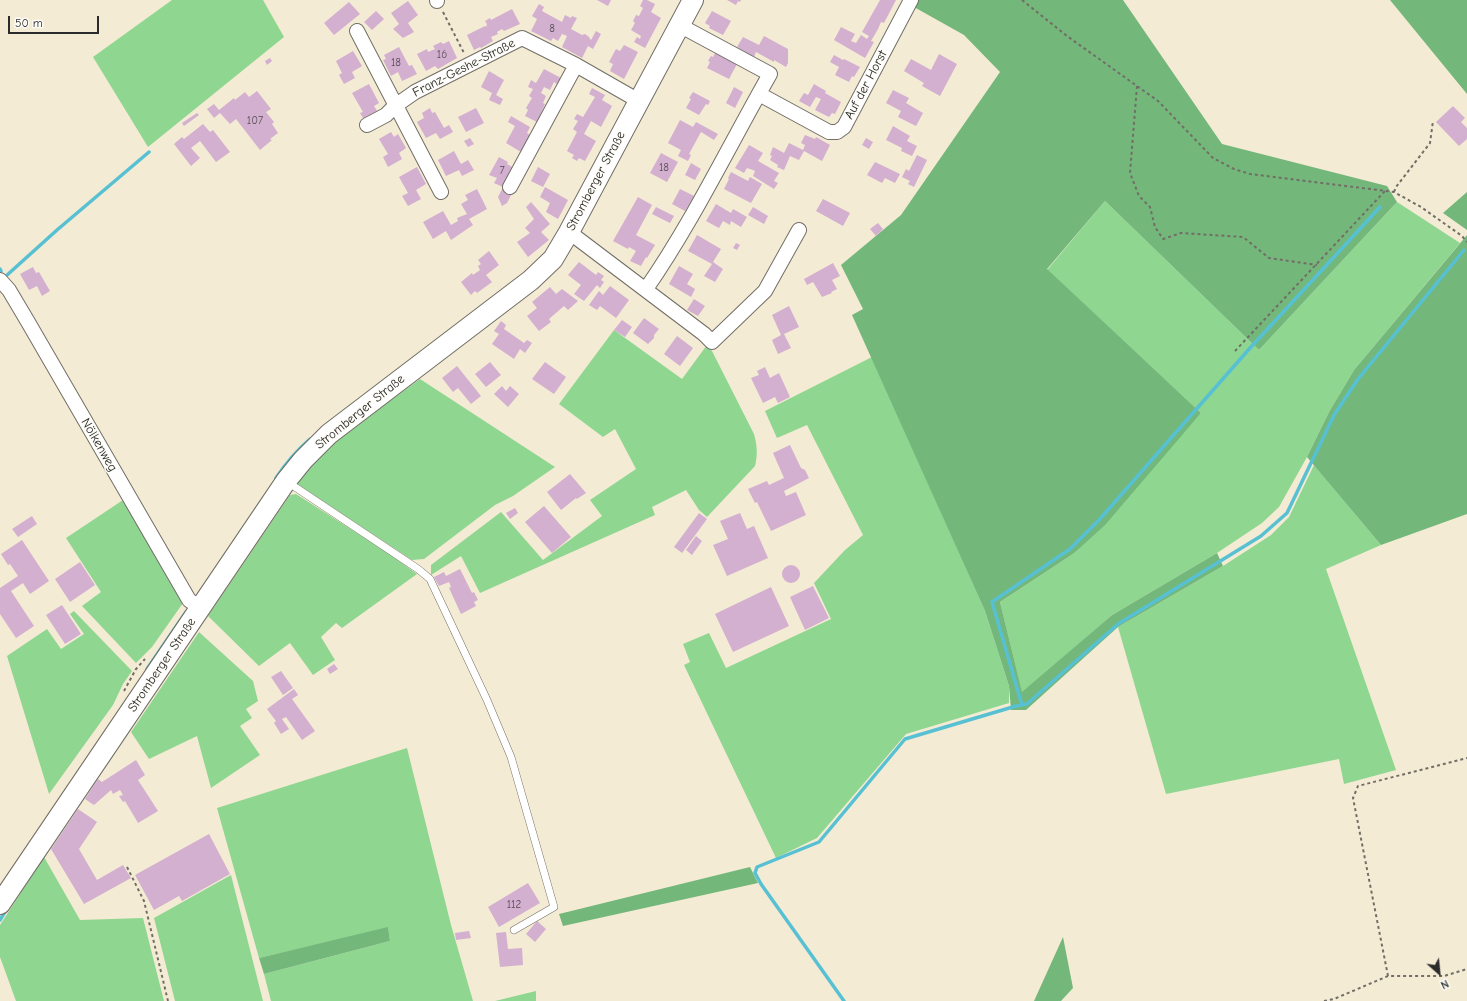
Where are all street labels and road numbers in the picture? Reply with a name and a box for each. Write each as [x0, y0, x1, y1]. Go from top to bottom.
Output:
street label: Franz-Geshe-Straße [410, 35, 518, 101]
street label: Auf der Horst [841, 48, 891, 122]
street label: Stromberger Straße [563, 129, 629, 233]
street label: Stromberger Straße [312, 371, 408, 453]
street label: Nölkenweg [78, 416, 120, 474]
street label: Stromberger Straße [125, 615, 199, 715]

